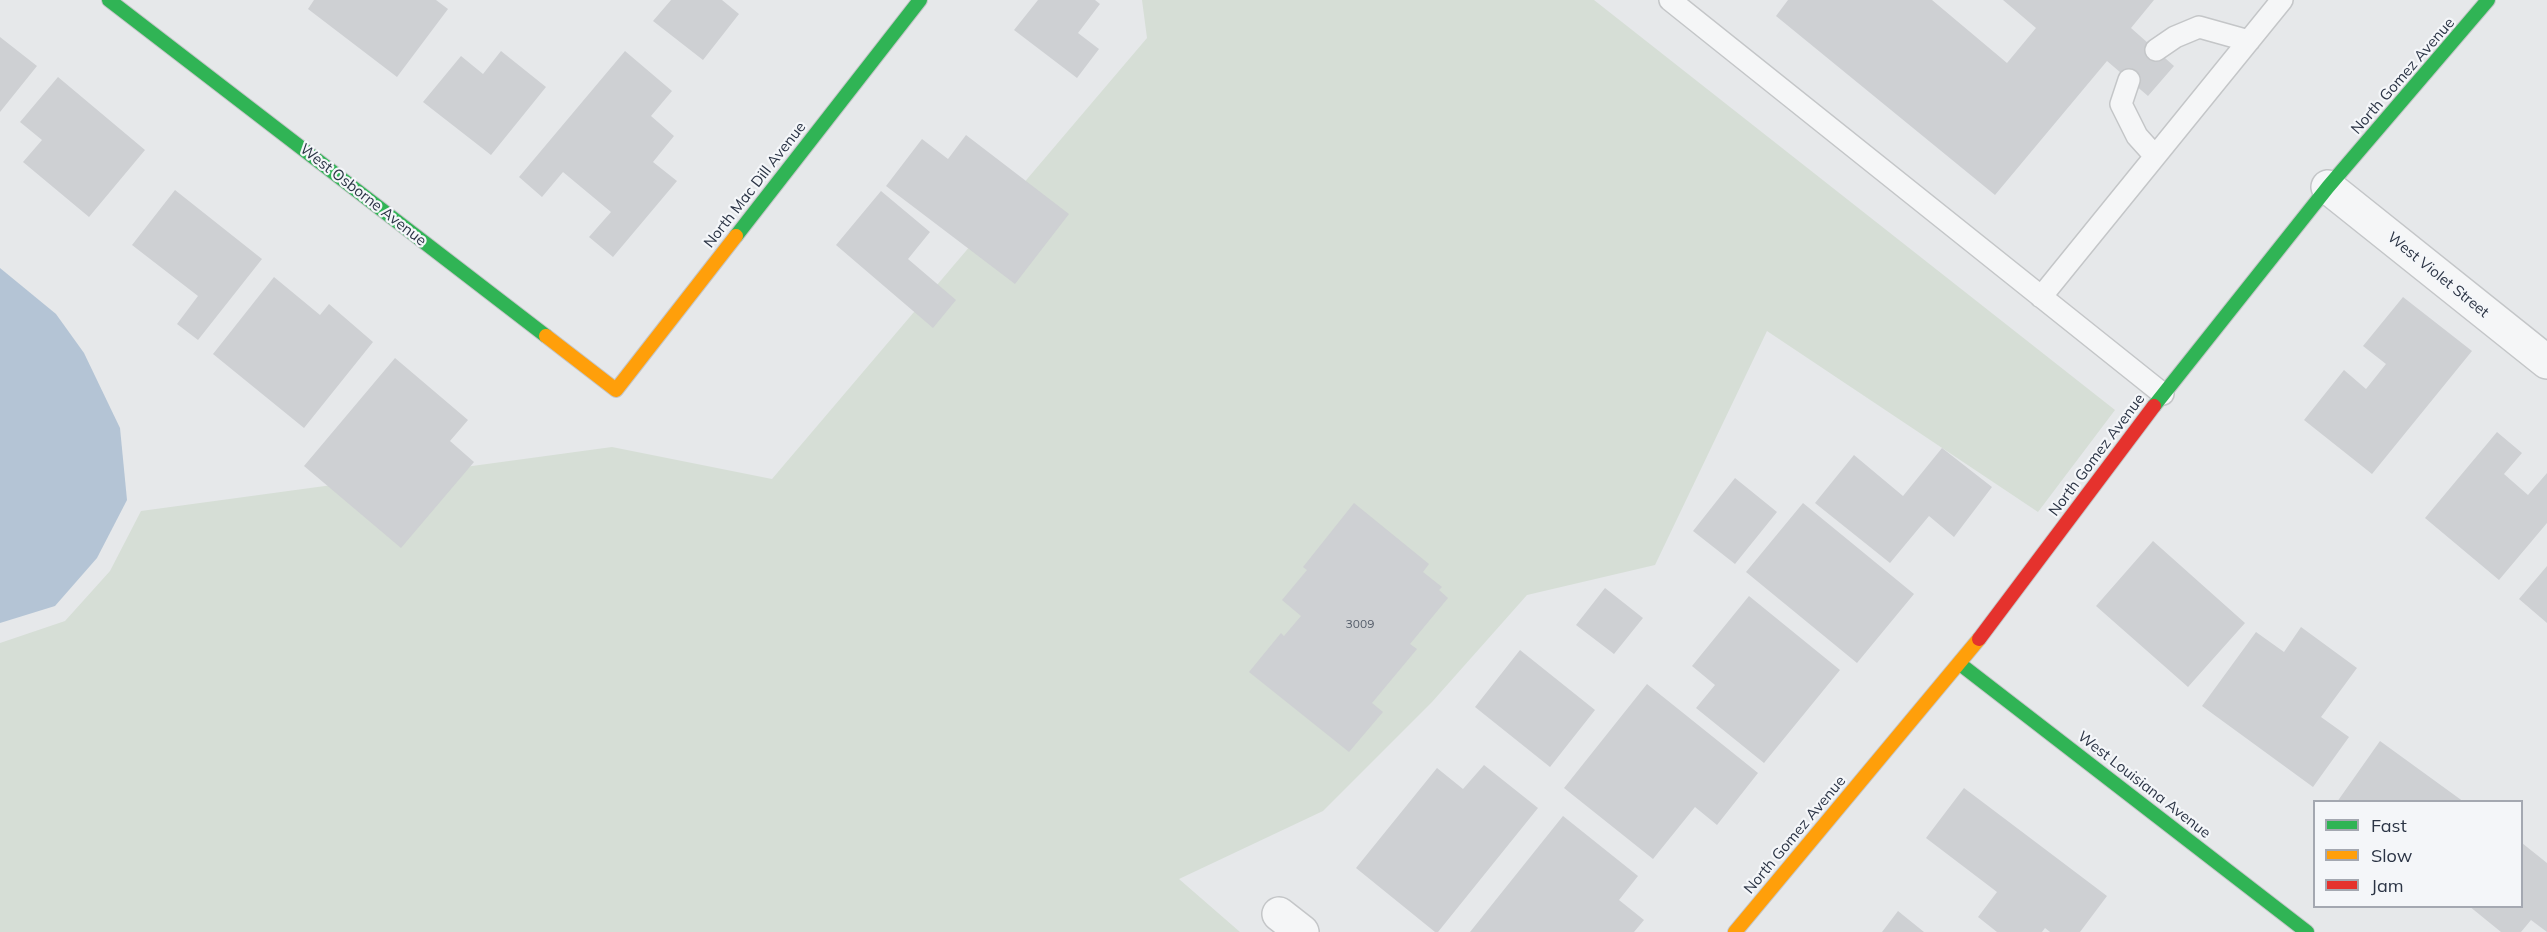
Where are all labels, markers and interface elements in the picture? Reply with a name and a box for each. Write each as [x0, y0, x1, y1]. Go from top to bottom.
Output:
street label: North Gomez Avenue [2348, 14, 2458, 138]
street label: North Mac Dill Avenue [700, 118, 810, 252]
street label: West Osborne Avenue [296, 140, 430, 250]
street label: West Violet Street [2384, 229, 2492, 321]
street label: North Gomez Avenue [2045, 390, 2149, 520]
house number: 3009 [1346, 617, 1374, 631]
street label: West Louisiana Avenue [2074, 728, 2214, 842]
street label: North Gomez Avenue [1740, 772, 1850, 898]
legend [2313, 800, 2523, 908]
text: Fast [2371, 814, 2407, 837]
text: Slow [2371, 844, 2412, 867]
text: Jam [2371, 874, 2404, 897]

